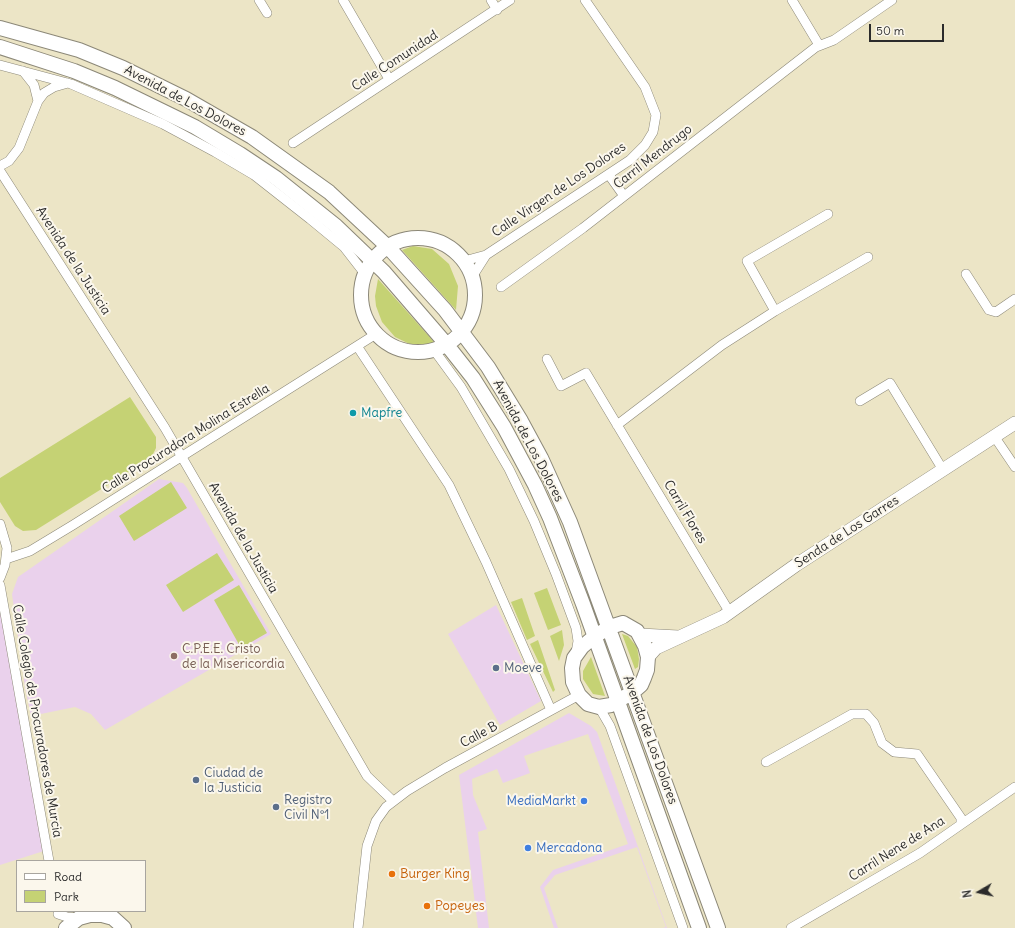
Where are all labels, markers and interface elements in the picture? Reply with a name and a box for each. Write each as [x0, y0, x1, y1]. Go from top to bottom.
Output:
scale bar [871, 16, 946, 42]
text: 50 m [876, 23, 904, 38]
street label: Calle Comunidad [349, 27, 441, 95]
street label: Avenida de Los Dolores [121, 62, 249, 140]
street label: Carril Mendrugo [611, 121, 695, 193]
street label: Calle Virgen de Los Dolores [489, 139, 629, 241]
street label: Avenida de la Justicia [32, 204, 114, 318]
street label: Avenida de Los Dolores [489, 377, 567, 505]
street label: Calle Procuradora Molina Estrella [100, 381, 272, 497]
place label: Mapfre [361, 405, 402, 421]
marker: Mapfre [348, 408, 358, 418]
street label: Carril Flores [660, 478, 710, 546]
street label: Avenida de la Justicia [205, 480, 281, 596]
street label: Senda de Los Garres [792, 493, 902, 571]
street label: Calle Colegio de Procuradores de Murcia [9, 603, 65, 839]
place label: C.P.E.E. Cristo de la Misericordia [182, 641, 285, 672]
marker: C.P.E.E. Cristo de la Misericordia [169, 651, 179, 661]
place label: Moeve [504, 660, 542, 676]
marker: Moeve [491, 663, 501, 673]
street label: Avenida de Los Dolores [619, 674, 681, 806]
street label: Calle B [458, 719, 500, 751]
place label: Ciudad de la Justicia [204, 765, 263, 796]
marker: Ciudad de la Justicia [191, 775, 201, 785]
place label: Registro Civil Nº1 [284, 792, 332, 823]
place label: MediaMarkt [506, 793, 576, 809]
marker: MediaMarkt [579, 796, 589, 806]
marker: Registro Civil Nº1 [271, 802, 281, 812]
street label: Carril Nene de Ana [846, 813, 948, 885]
place label: Mercadona [536, 840, 602, 856]
marker: Mercadona [523, 843, 533, 853]
legend [16, 860, 146, 912]
place label: Burger King [400, 866, 470, 882]
text: Road [54, 869, 82, 884]
marker: Burger King [387, 869, 397, 879]
north arrow [959, 872, 999, 912]
text: Park [54, 889, 79, 904]
text: N [960, 889, 975, 899]
place label: Popeyes [435, 898, 485, 914]
marker: Popeyes [422, 901, 432, 911]

